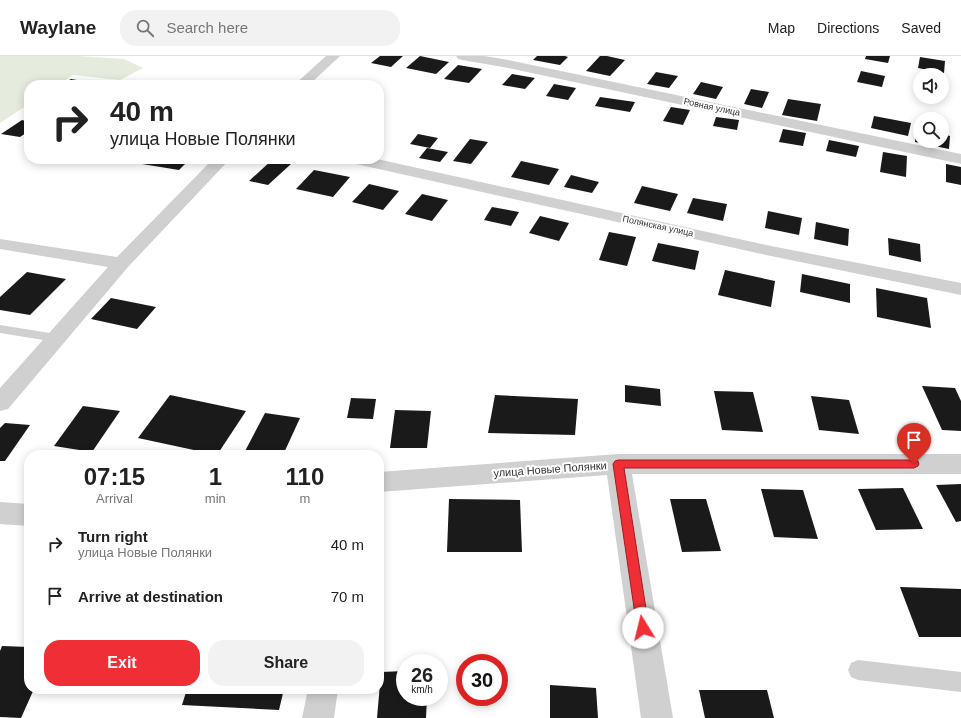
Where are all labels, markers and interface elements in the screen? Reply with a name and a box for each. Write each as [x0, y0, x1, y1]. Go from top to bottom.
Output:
search box [120, 10, 400, 46]
text: Waylane [20, 17, 96, 38]
icon: search [134, 17, 156, 39]
text: Search here [166, 19, 248, 36]
text: Map [768, 20, 795, 36]
text: Directions [817, 20, 879, 36]
text: Saved [901, 20, 941, 36]
map controls [913, 68, 949, 148]
button: sound [913, 68, 949, 104]
icon: right [44, 96, 96, 148]
text: 40 m [110, 96, 174, 127]
street label: Ровная улица [683, 96, 741, 118]
button: search [913, 112, 949, 148]
text: улица Новые Полянки [110, 129, 296, 149]
street label: Полянская улица [622, 214, 694, 238]
pin [897, 423, 931, 464]
icon: arrive [903, 429, 925, 451]
street label: улица Новые Полянки [493, 459, 607, 479]
text: 07:15 [84, 463, 145, 490]
text: 1 [209, 463, 222, 490]
text: 110 [286, 463, 324, 490]
text: Arrival [96, 491, 133, 506]
text: min [205, 491, 226, 506]
text: m [299, 491, 310, 506]
text: Turn right [78, 528, 148, 545]
icon: right [44, 533, 66, 555]
text: 40 m [331, 536, 364, 553]
text: улица Новые Полянки [78, 545, 212, 560]
icon: arrive [44, 585, 66, 607]
text: Arrive at destination [78, 588, 223, 605]
text: 70 m [331, 588, 364, 605]
position arrow [622, 607, 664, 649]
button: Exit [44, 640, 200, 686]
button: Share [208, 640, 364, 686]
speed limit sign: 30 [456, 654, 508, 706]
text: 26 [411, 664, 433, 686]
text: km/h [411, 684, 433, 695]

